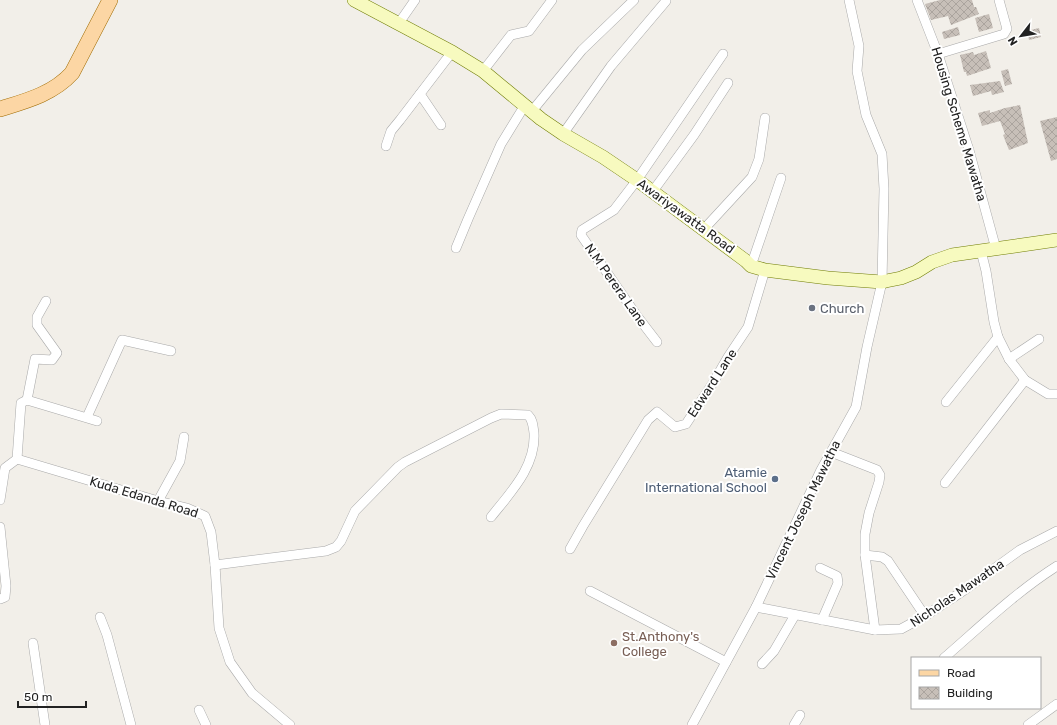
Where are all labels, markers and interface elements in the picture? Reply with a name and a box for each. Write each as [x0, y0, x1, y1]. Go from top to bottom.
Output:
north arrow [1001, 16, 1041, 56]
text: N [1005, 34, 1020, 48]
street label: Housing Scheme Mawatha [927, 45, 990, 203]
street label: Awariyawatta Road [634, 176, 738, 256]
street label: N.M Perera Lane [582, 241, 650, 329]
place label: Church [820, 301, 864, 316]
marker: Church [807, 303, 817, 313]
street label: Edward Lane [684, 346, 740, 420]
street label: Vincent Joseph Mawatha [763, 438, 843, 582]
place label: Atamie International School [645, 465, 767, 495]
street label: Kuda Edanda Road [88, 473, 200, 521]
marker: Atamie International School [770, 474, 780, 484]
street label: Nicholas Mawatha [907, 556, 1007, 630]
place label: St.Anthony's College [622, 629, 700, 660]
marker: St.Anthony's College [609, 638, 619, 648]
legend [911, 657, 1041, 709]
text: Road [947, 666, 975, 680]
scale bar [18, 683, 86, 709]
text: Building [947, 686, 993, 700]
text: 50 m [24, 690, 52, 704]

